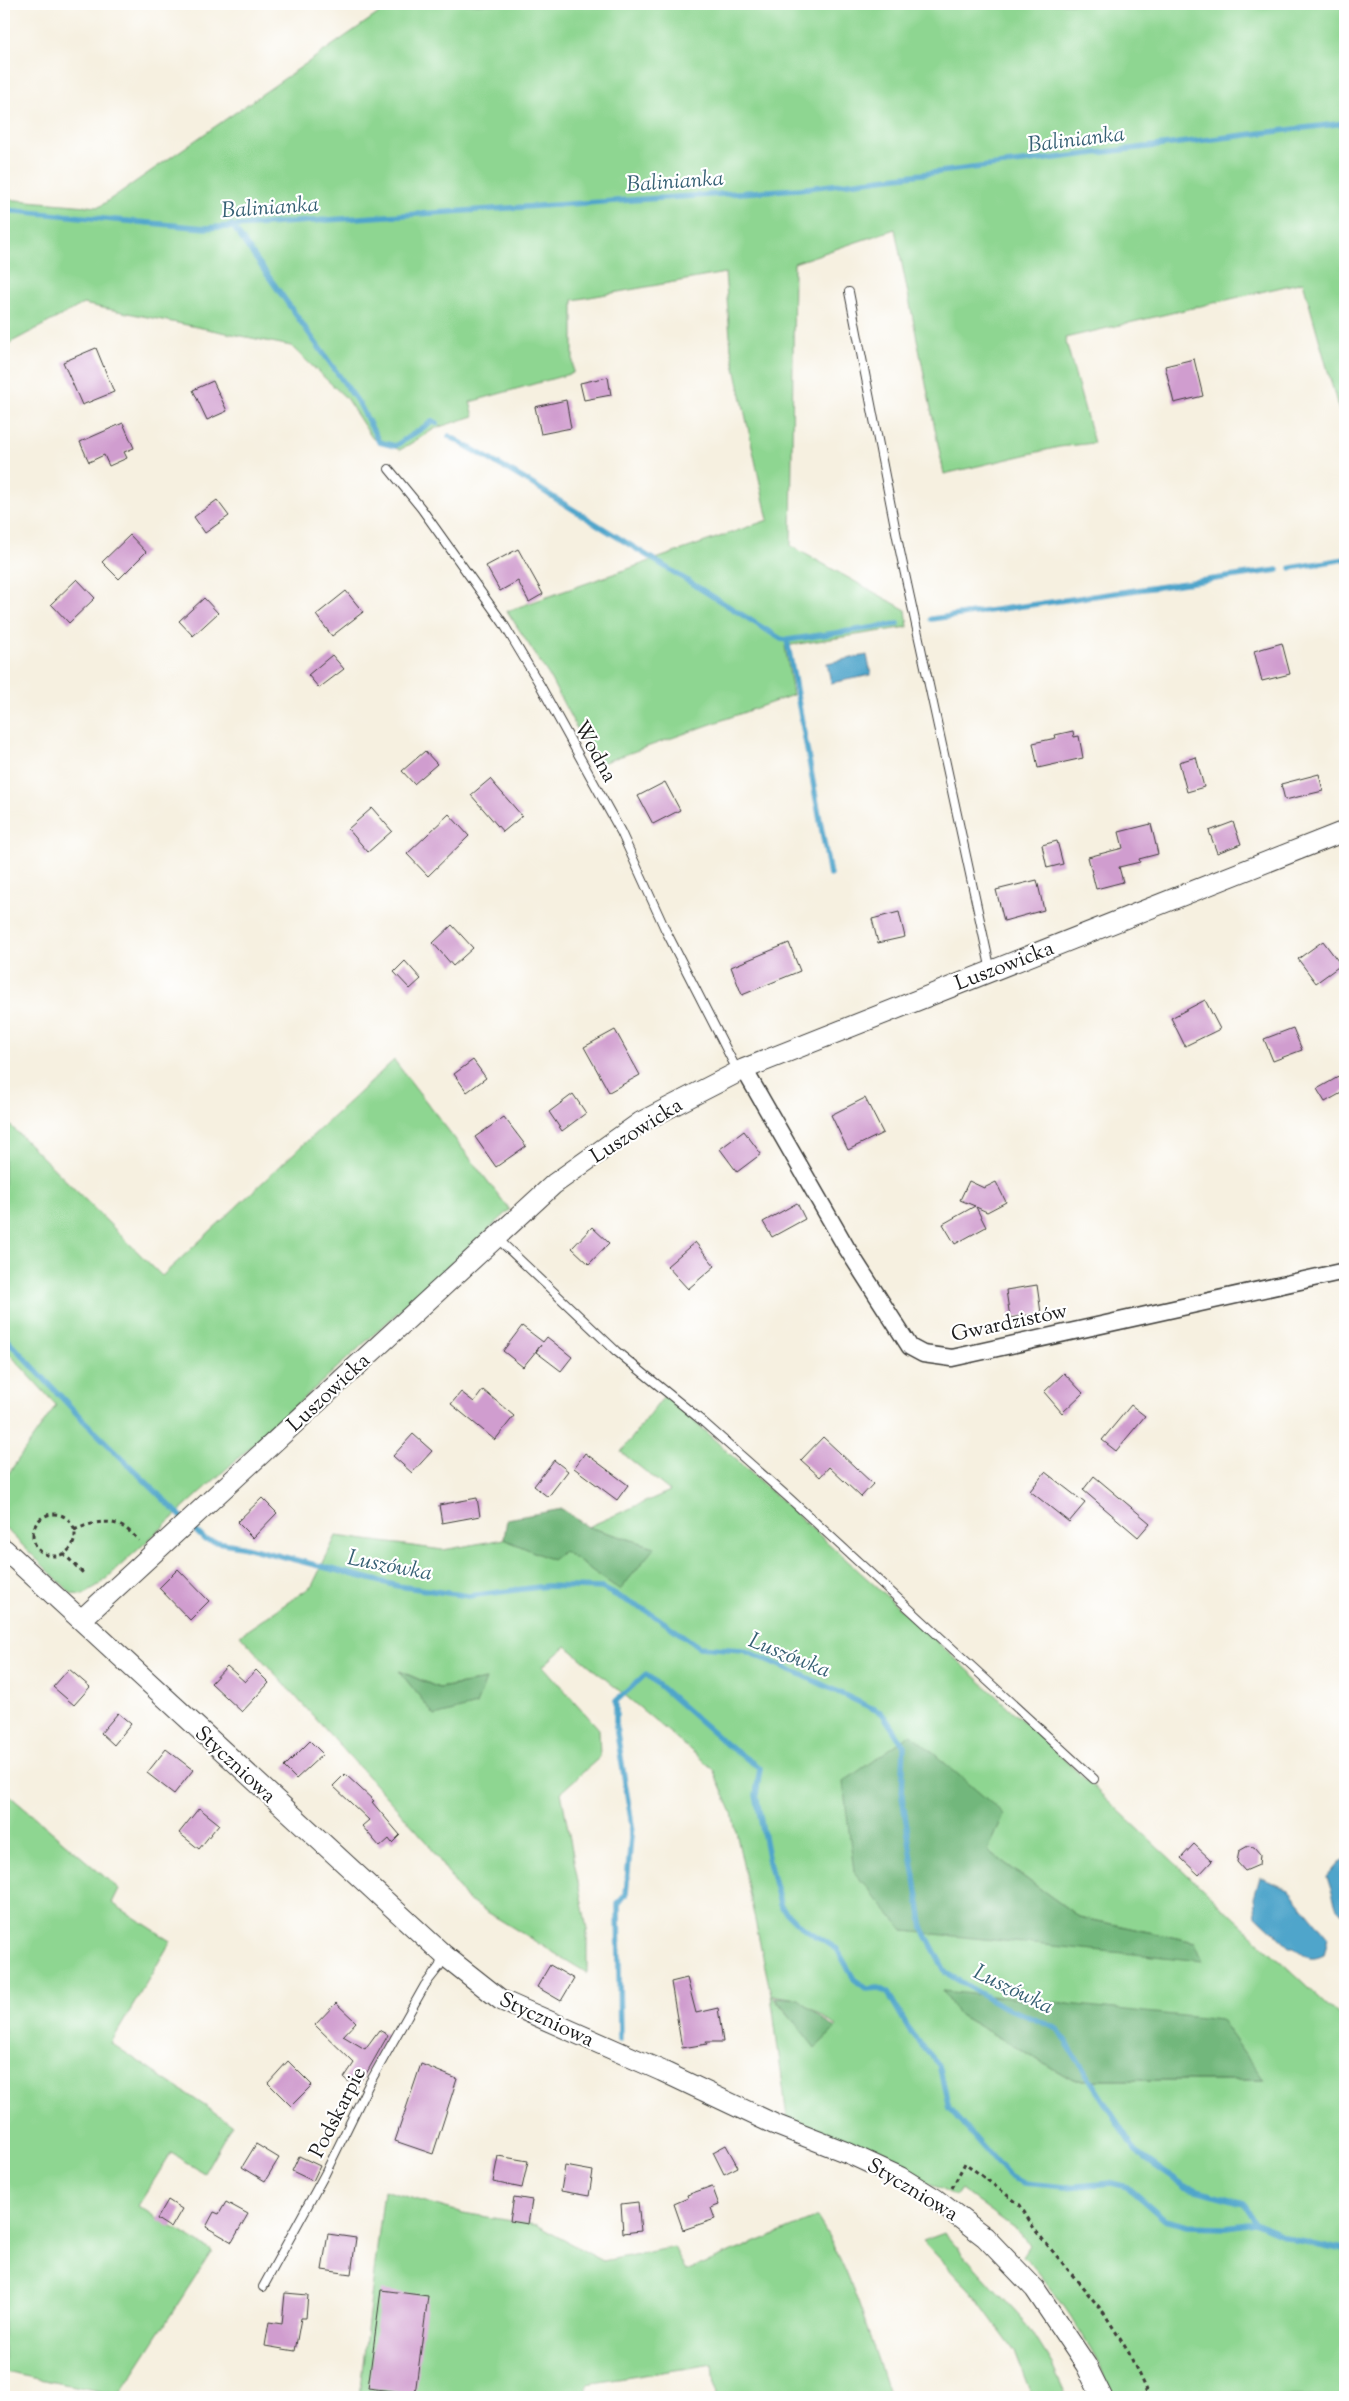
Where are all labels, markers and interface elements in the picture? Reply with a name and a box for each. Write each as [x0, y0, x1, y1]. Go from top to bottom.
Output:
water label: Balinianka [1026, 119, 1127, 163]
water label: Balinianka [626, 164, 725, 202]
water label: Balinianka [221, 190, 320, 228]
street label: Wodna [565, 716, 624, 789]
street label: Luszowicka [951, 934, 1059, 999]
street label: Luszowicka [585, 1091, 689, 1172]
street label: Gwardzistów [949, 1297, 1070, 1351]
street label: Luszowicka [281, 1347, 378, 1440]
water label: Luszówka [344, 1543, 435, 1591]
water label: Luszówka [743, 1626, 835, 1688]
street label: Styczniowa [187, 1720, 282, 1811]
water label: Luszówka [967, 1958, 1058, 2024]
street label: Styczniowa [494, 1986, 599, 2056]
street label: Podskarpie [303, 2062, 375, 2164]
street label: Styczniowa [861, 2152, 964, 2230]

